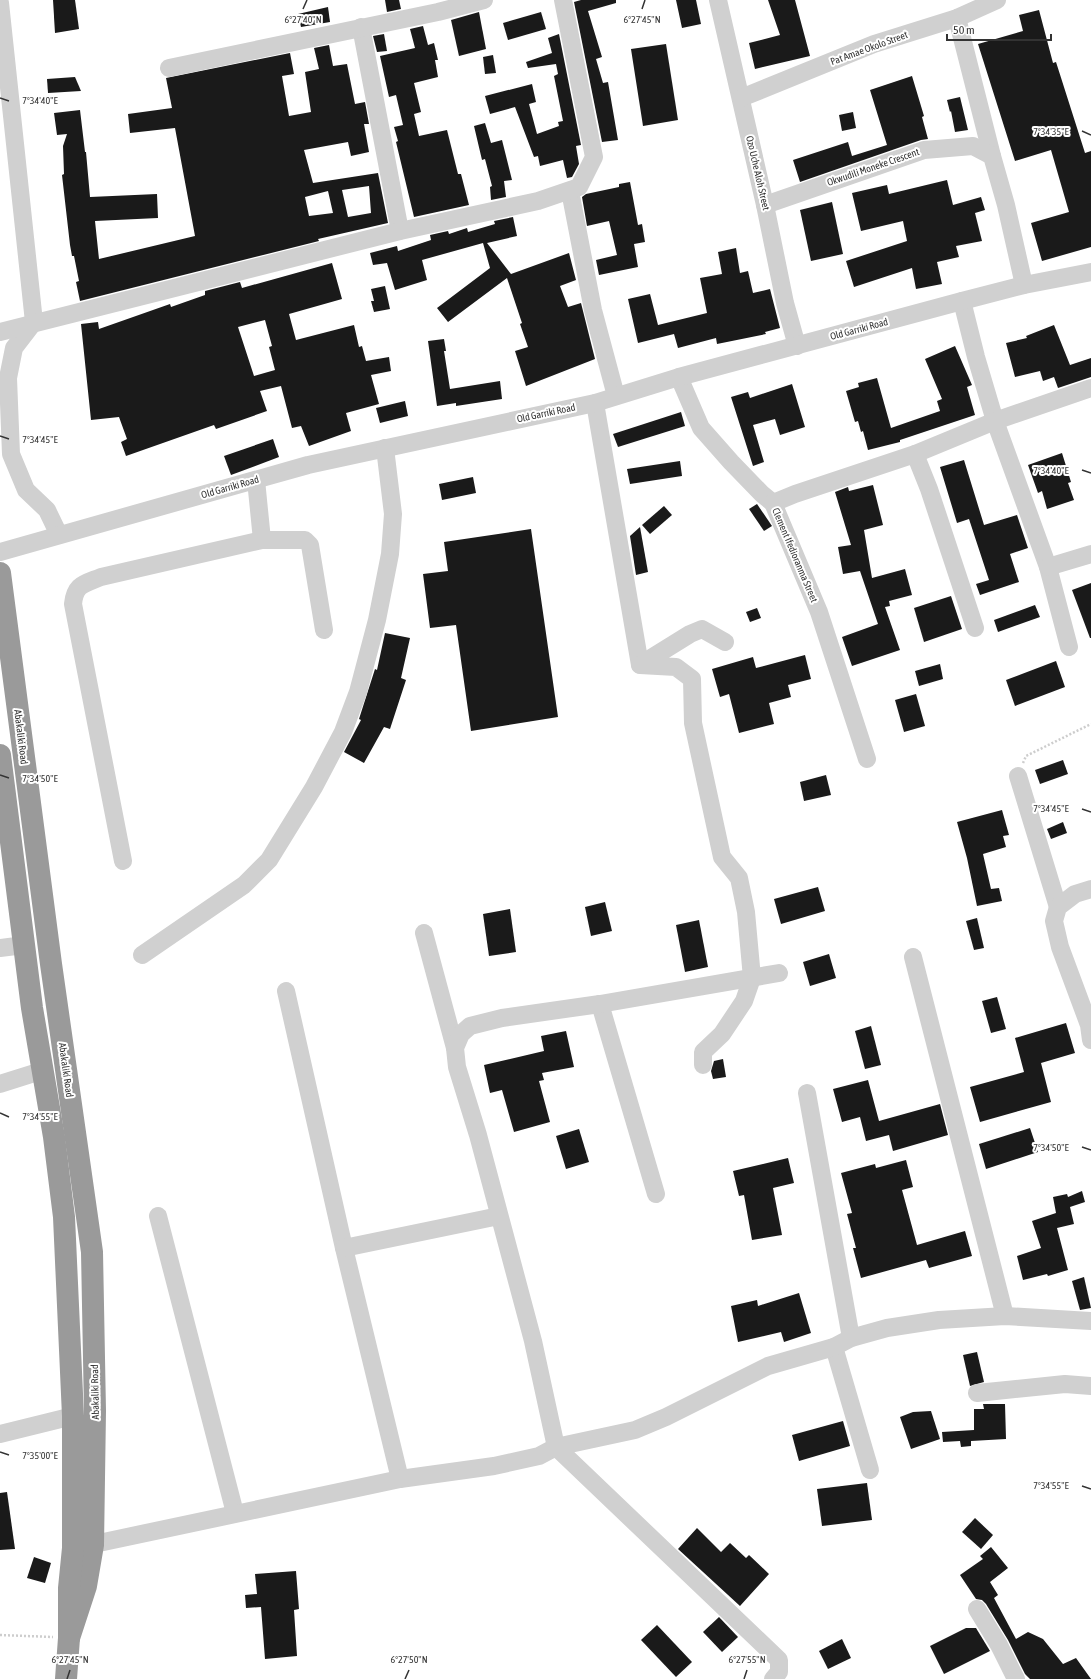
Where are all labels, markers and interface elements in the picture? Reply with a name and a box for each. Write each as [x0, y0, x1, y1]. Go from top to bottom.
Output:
text: 6°27'40"N [284, 14, 322, 25]
text: 6°27'45"N [623, 14, 661, 25]
scale bar [947, 16, 1051, 42]
text: 50 m [953, 23, 975, 37]
street label: Pat Amae Okolo Street [829, 29, 909, 67]
text: 7°34'40"E [22, 95, 58, 106]
text: 7°34'35"E [1033, 126, 1069, 137]
street label: Ozo Uche Aloh Street [744, 135, 772, 211]
street label: Okwudili Moneke Crescent [825, 146, 921, 188]
street label: Old Garriki Road [829, 316, 889, 342]
street label: Old Garriki Road [516, 401, 576, 425]
text: 7°34'45"E [22, 434, 58, 445]
text: 7°34'40"E [1033, 465, 1069, 476]
street label: Old Garriki Road [200, 473, 260, 500]
street label: Clement Ifedioranma Street [770, 506, 820, 604]
street label: Abakaliki Road [12, 709, 30, 765]
text: 7°34'50"E [22, 773, 58, 784]
text: 7°34'45"E [1033, 803, 1069, 814]
street label: Abakaliki Road [57, 1042, 75, 1098]
text: 7°34'55"E [22, 1111, 58, 1122]
text: 7°34'50"E [1033, 1142, 1069, 1153]
street label: Abakaliki Road [89, 1364, 101, 1420]
text: 7°35'00"E [22, 1450, 58, 1461]
text: 7°34'55"E [1033, 1480, 1069, 1491]
text: 6°27'45"N [51, 1654, 89, 1665]
text: 6°27'50"N [390, 1654, 428, 1665]
text: 6°27'55"N [728, 1654, 766, 1665]

